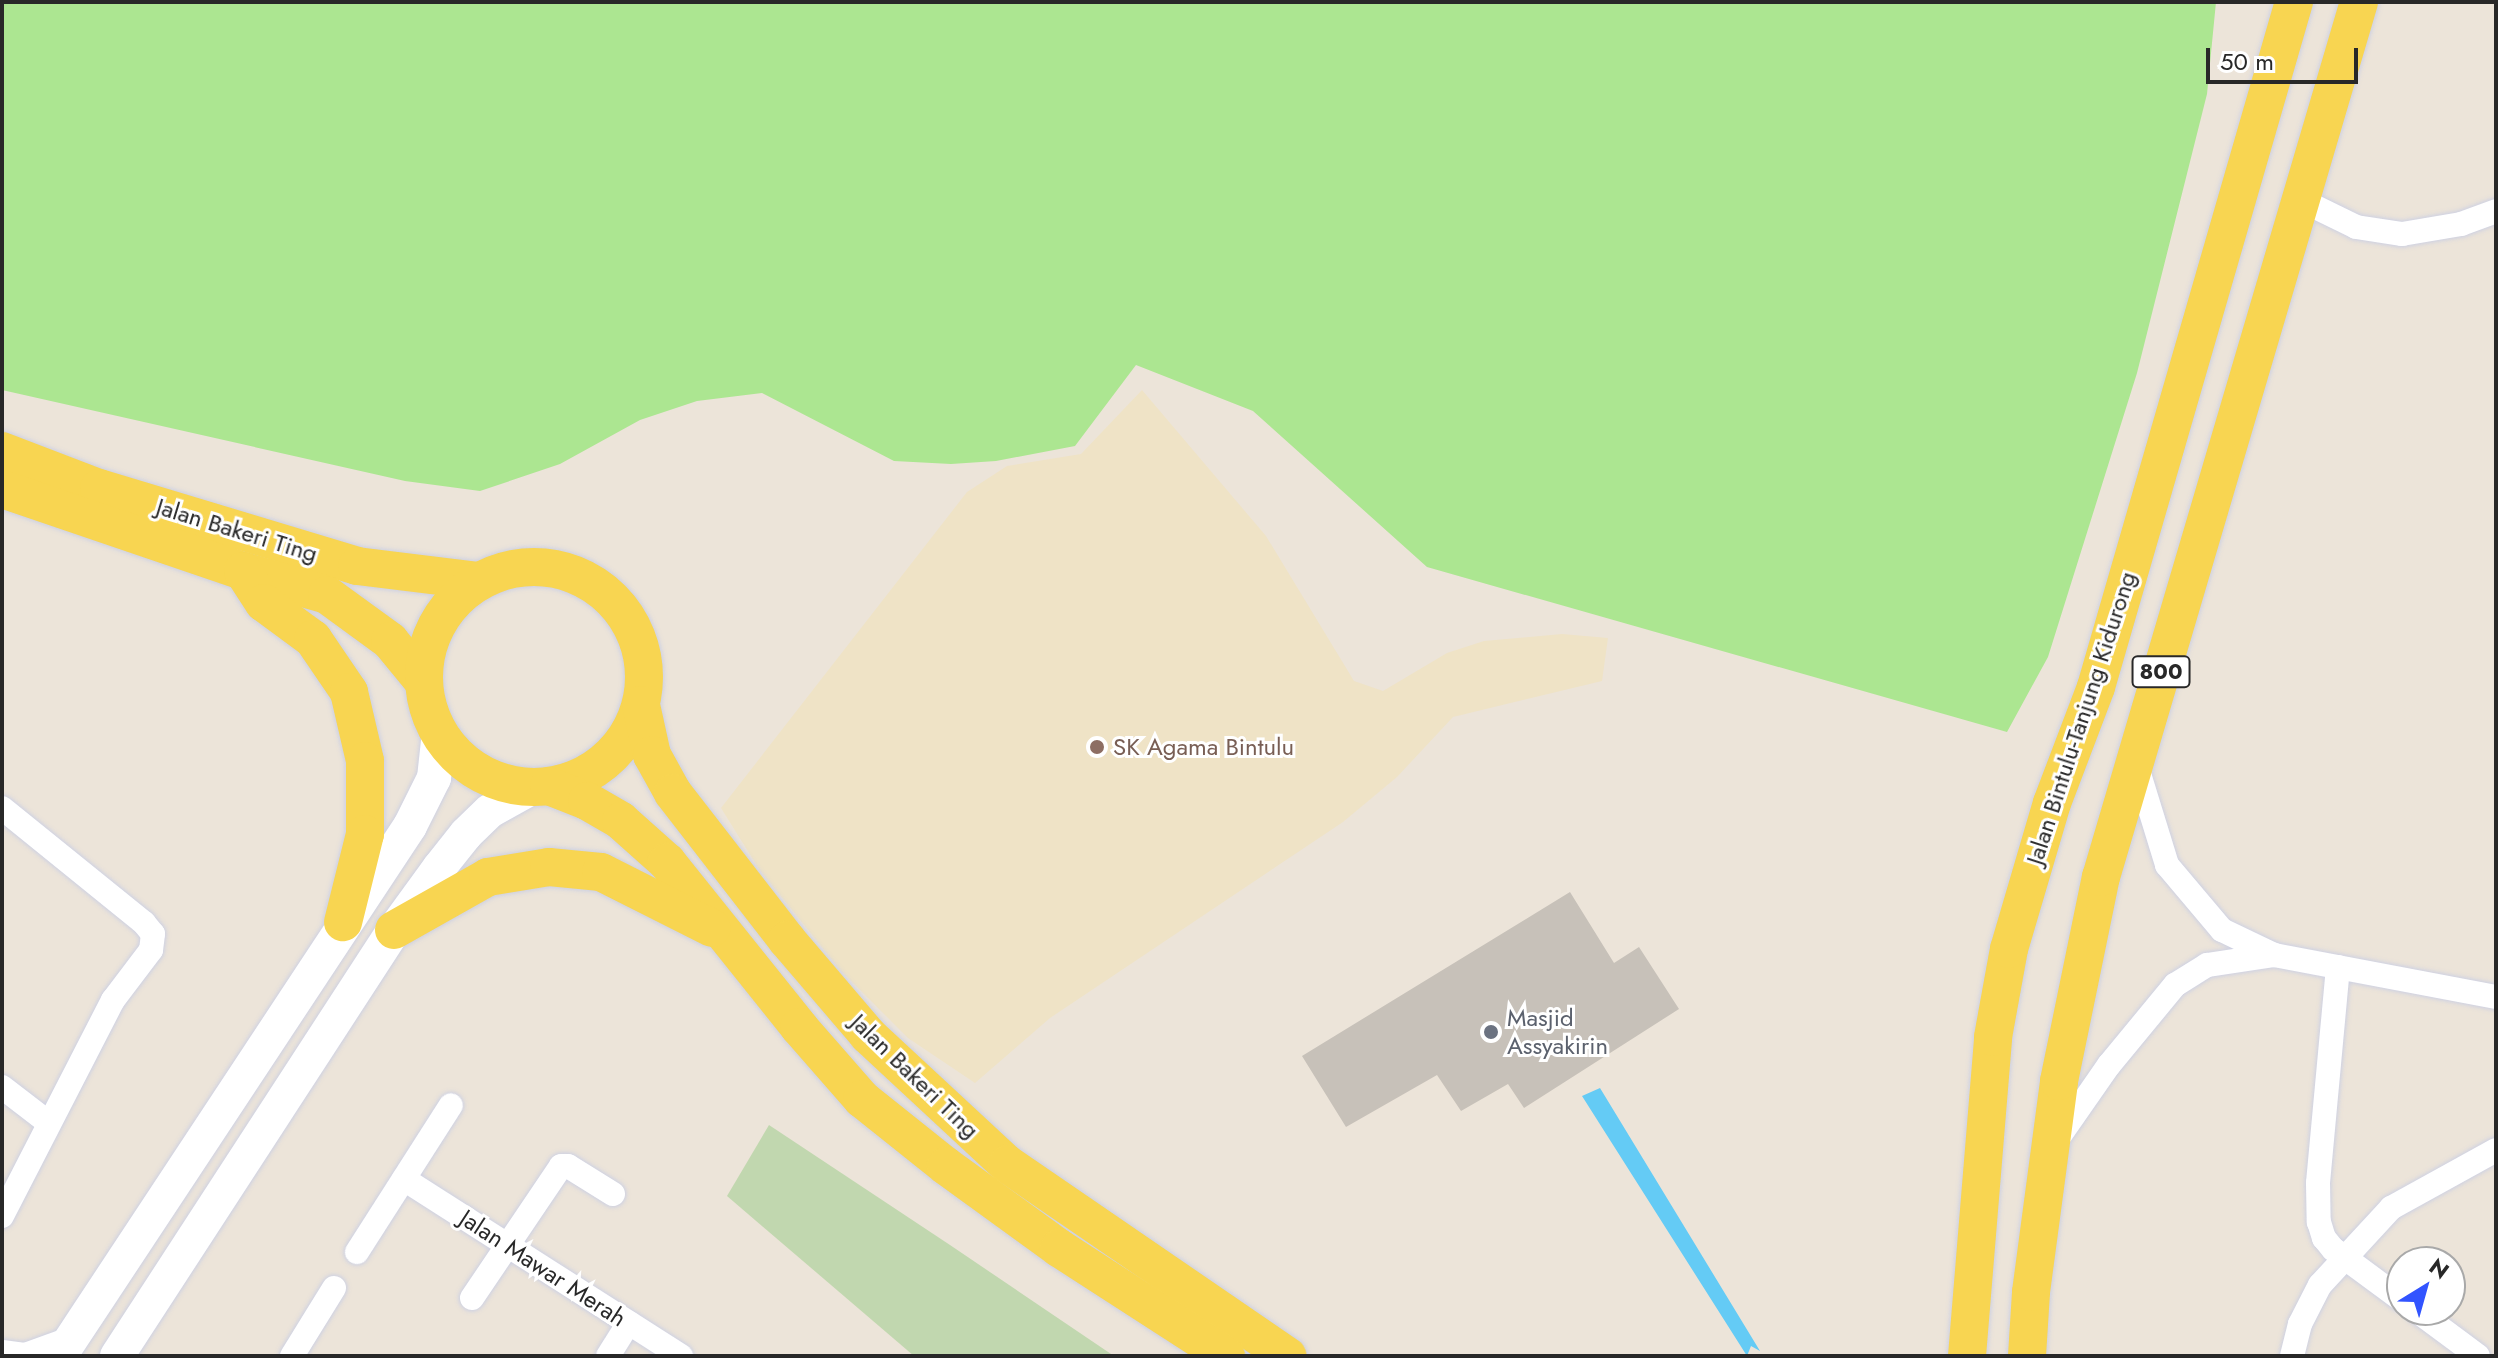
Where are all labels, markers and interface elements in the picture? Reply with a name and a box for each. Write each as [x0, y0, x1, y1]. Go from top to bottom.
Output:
scale bar [2210, 32, 2362, 82]
text: 50 m [2220, 44, 2274, 79]
street label: Jalan Bakeri Ting [153, 492, 321, 568]
street label: Jalan Bintulu-Tanjung Kidurong [2020, 568, 2142, 868]
road number: 800 [2131, 654, 2191, 690]
place label: SK Agama Bintulu [1113, 733, 1294, 761]
marker: SK Agama Bintulu [1088, 738, 1106, 756]
place label: Masjid Assyakirin [1507, 1004, 1608, 1060]
street label: Jalan Bakeri Ting [845, 1008, 985, 1144]
marker: Masjid Assyakirin [1482, 1023, 1500, 1041]
street label: Jalan Mawar Merah [454, 1204, 632, 1332]
north arrow [2386, 1246, 2466, 1326]
text: N [2423, 1250, 2456, 1286]

